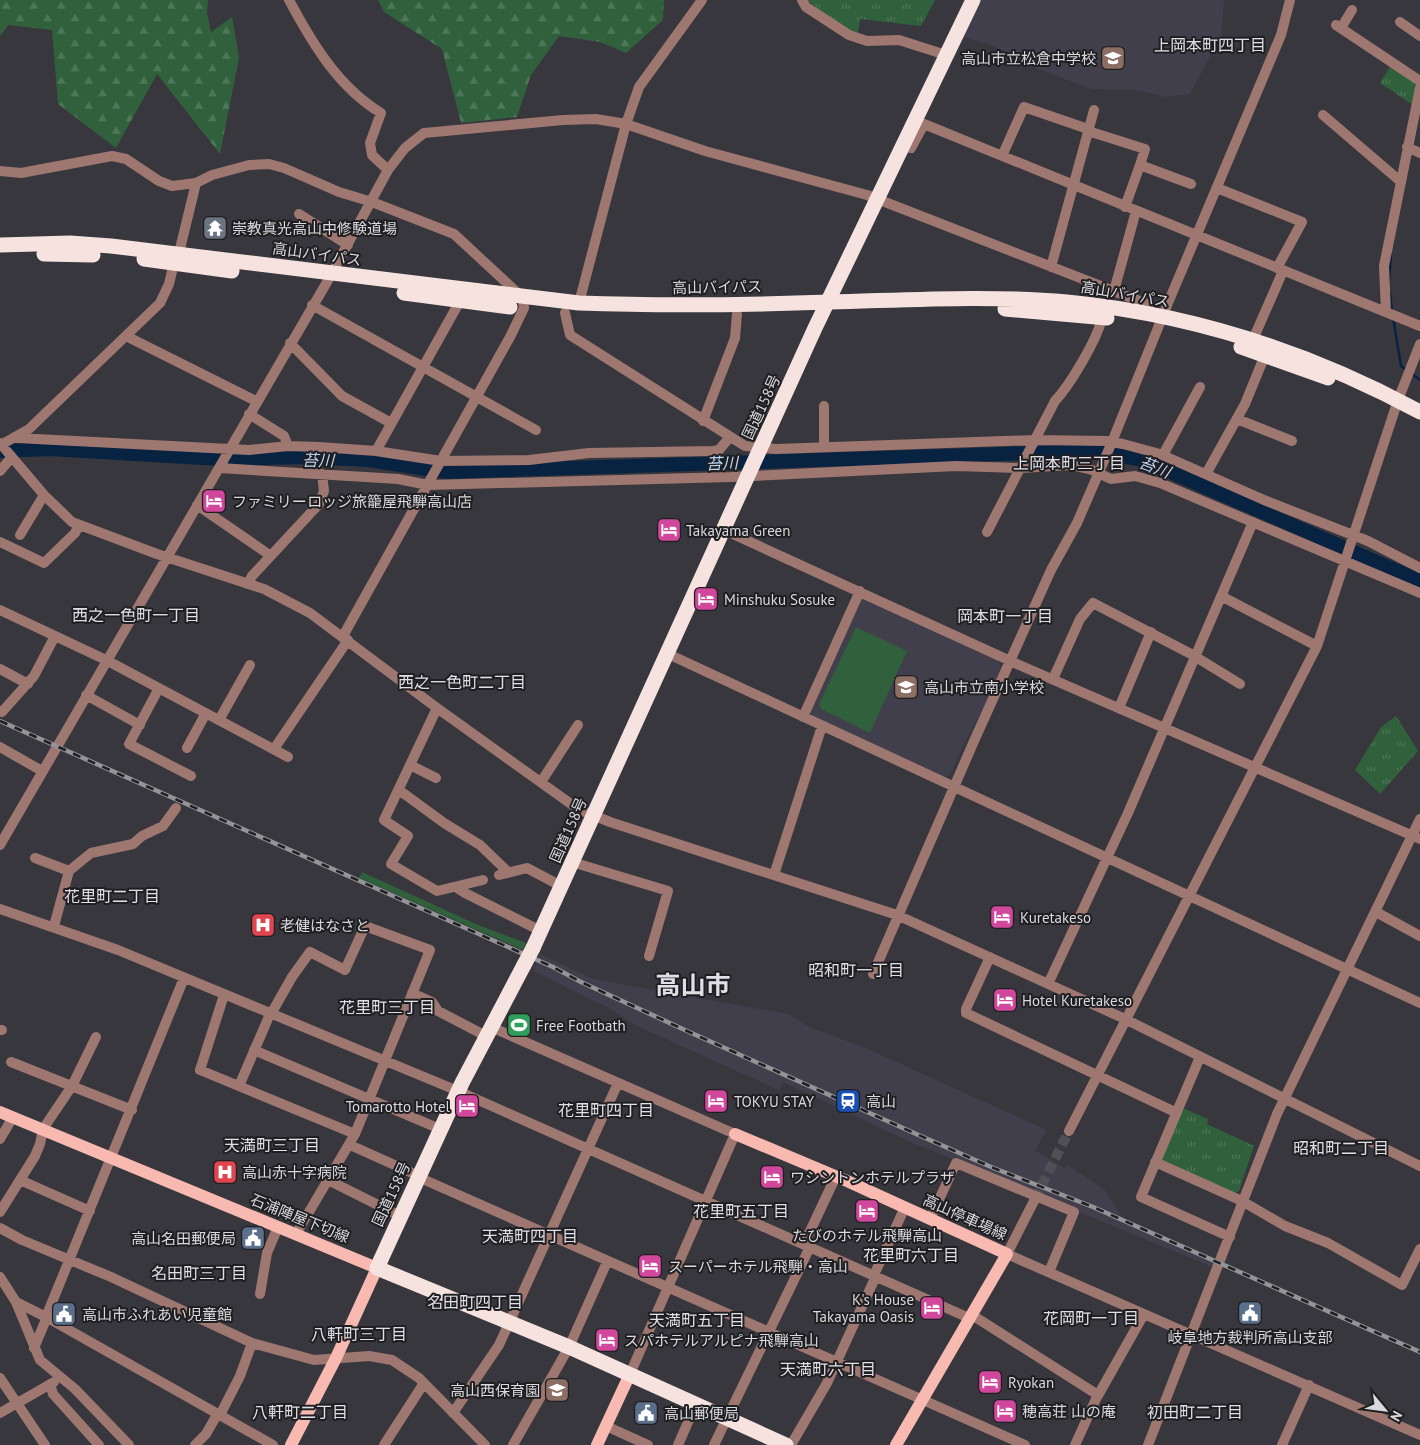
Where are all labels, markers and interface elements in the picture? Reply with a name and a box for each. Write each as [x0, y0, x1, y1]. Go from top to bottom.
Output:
district label: 上岡本町四丁目 [1154, 35, 1266, 55]
school or university icon: 高山市立松倉中学校 [1100, 45, 1126, 71]
place label: 高山市立松倉中学校 [961, 49, 1096, 68]
temple icon: 崇教真光高山中修験道場 [202, 215, 228, 241]
place label: 崇教真光高山中修験道場 [232, 219, 397, 238]
street label: 高山バイパス [271, 238, 363, 270]
street label: 高山バイパス [672, 277, 762, 297]
street label: 高山バイパス [1079, 277, 1171, 311]
street label: 国道158号 [738, 371, 784, 443]
water label: 苔川 [302, 450, 336, 470]
water label: 苔川 [706, 452, 740, 474]
water label: 苔川 [1136, 452, 1175, 483]
district label: 上岡本町三丁目 [1013, 453, 1125, 473]
hotel icon: ファミリーロッジ旅籠屋飛騨高山店 [201, 488, 227, 514]
place label: ファミリーロッジ旅籠屋飛騨高山店 [232, 492, 472, 511]
hotel icon: Takayama Green [656, 517, 682, 543]
place label: Takayama Green [686, 521, 790, 540]
hotel icon: Minshuku Sosuke [693, 586, 719, 612]
place label: Minshuku Sosuke [724, 590, 835, 609]
district label: 西之一色町一丁目 [72, 605, 200, 625]
district label: 岡本町一丁目 [957, 606, 1053, 626]
district label: 西之一色町二丁目 [398, 672, 526, 692]
school or university icon: 高山市立南小学校 [893, 674, 919, 700]
place label: 高山市立南小学校 [924, 678, 1044, 697]
street label: 国道158号 [545, 794, 591, 866]
district label: 花里町二丁目 [64, 886, 160, 906]
hotel icon: Kuretakeso [989, 904, 1015, 930]
place label: Kuretakeso [1020, 908, 1091, 927]
hospital icon: 老健はなさと [250, 912, 276, 938]
place label: 老健はなさと [280, 916, 370, 935]
district label: 昭和町一丁目 [808, 960, 904, 980]
district label: 高山市 [655, 969, 731, 1001]
hotel icon: Hotel Kuretakeso [992, 987, 1018, 1013]
place label: Hotel Kuretakeso [1022, 991, 1132, 1010]
district label: 花里町三丁目 [339, 997, 435, 1017]
sports icon: Free Footbath [506, 1012, 532, 1038]
place label: Free Footbath [536, 1016, 626, 1035]
hotel icon: TOKYU STAY [703, 1088, 729, 1114]
station icon: 高山 [835, 1088, 861, 1114]
place label: TOKYU STAY [734, 1092, 815, 1111]
place label: 高山 [866, 1092, 896, 1111]
hotel icon: Tomarotto Hotel [454, 1093, 480, 1119]
place label: Tomarotto Hotel [346, 1097, 451, 1116]
district label: 花里町四丁目 [558, 1100, 654, 1120]
district label: 天満町三丁目 [224, 1135, 320, 1155]
district label: 昭和町二丁目 [1293, 1138, 1389, 1158]
street label: 国道158号 [368, 1158, 414, 1230]
hospital icon: 高山赤十字病院 [212, 1159, 238, 1185]
place label: 高山赤十字病院 [242, 1163, 347, 1182]
hotel icon: ワシントンホテルプラザ [759, 1164, 785, 1190]
place label: ワシントンホテルプラザ [790, 1168, 955, 1187]
street label: 石浦陣屋下切線 [248, 1190, 352, 1246]
street label: 高山停車場線 [920, 1190, 1010, 1244]
hotel icon: たびのホテル飛騨高山 [854, 1198, 880, 1224]
district label: 花里町五丁目 [693, 1201, 789, 1221]
public building icon: 高山名田郵便局 [240, 1225, 266, 1251]
district label: 天満町四丁目 [482, 1226, 578, 1246]
place label: たびのホテル飛騨高山 [792, 1226, 942, 1245]
place label: 高山名田郵便局 [131, 1229, 236, 1248]
district label: 花里町六丁目 [863, 1245, 959, 1265]
hotel icon: スーパーホテル飛騨・高山 [637, 1253, 663, 1279]
place label: スーパーホテル飛騨・高山 [668, 1257, 848, 1276]
district label: 名田町三丁目 [151, 1263, 247, 1283]
place label: K's House Takayama Oasis [813, 1290, 914, 1326]
district label: 名田町四丁目 [427, 1292, 523, 1312]
hotel icon: K's House Takayama Oasis [919, 1295, 945, 1321]
public building icon: 岐阜地方裁判所高山支部 [1237, 1300, 1263, 1326]
public building icon: 高山市ふれあい児童館 [51, 1301, 77, 1327]
place label: 高山市ふれあい児童館 [82, 1305, 232, 1324]
district label: 花岡町一丁目 [1043, 1308, 1139, 1328]
district label: 天満町五丁目 [649, 1310, 745, 1330]
district label: 八軒町三丁目 [311, 1324, 407, 1344]
hotel icon: スパホテルアルピナ飛騨高山 [594, 1327, 620, 1353]
place label: 岐阜地方裁判所高山支部 [1167, 1328, 1333, 1347]
place label: スパホテルアルピナ飛騨高山 [624, 1331, 819, 1350]
district label: 天満町六丁目 [780, 1359, 876, 1379]
hotel icon: Ryokan [977, 1369, 1003, 1395]
place label: Ryokan [1008, 1373, 1054, 1392]
school or university icon: 高山西保育園 [544, 1377, 570, 1403]
place label: 高山西保育園 [450, 1381, 540, 1400]
north arrow [1360, 1385, 1410, 1435]
hotel icon: 穂高荘 山の庵 [992, 1398, 1018, 1424]
public building icon: 高山郵便局 [633, 1400, 659, 1426]
district label: 八軒町二丁目 [252, 1402, 348, 1422]
place label: 穂高荘 山の庵 [1022, 1402, 1116, 1421]
district label: 初田町二丁目 [1147, 1402, 1243, 1422]
place label: 高山郵便局 [664, 1404, 739, 1423]
text: N [1386, 1408, 1406, 1425]

